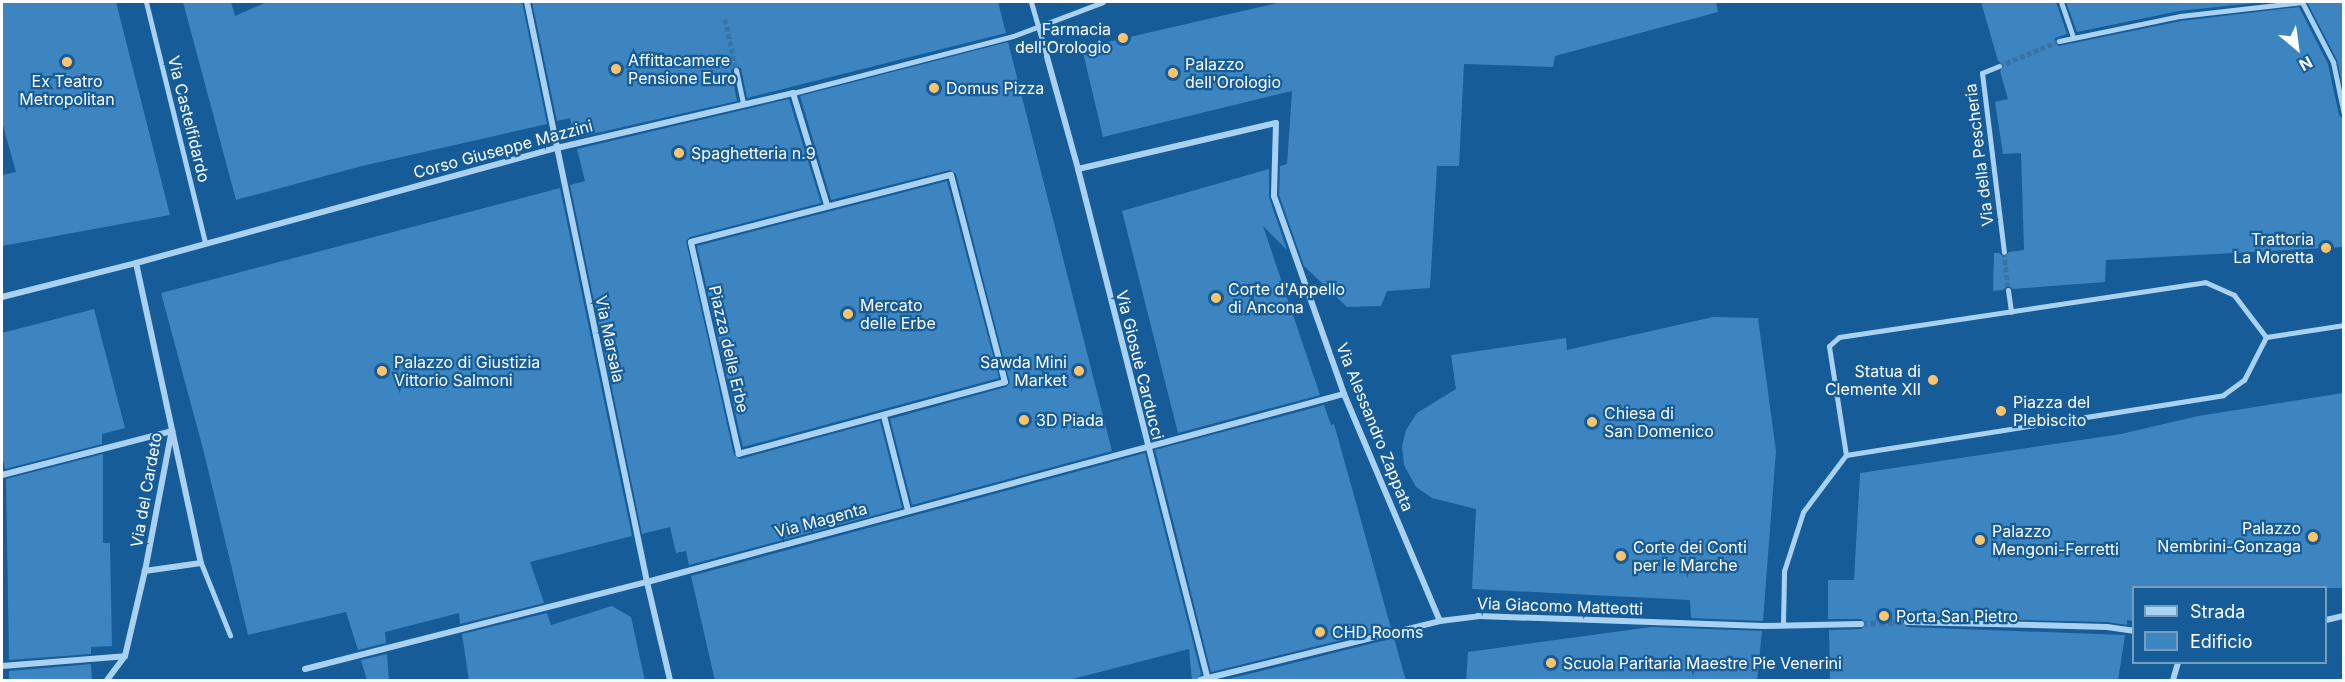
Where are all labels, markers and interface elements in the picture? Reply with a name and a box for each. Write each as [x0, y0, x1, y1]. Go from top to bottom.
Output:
north arrow [2267, 18, 2327, 78]
place label: Farmacia dell'Orologio [1015, 19, 1111, 57]
marker: Farmacia dell'Orologio [1116, 31, 1130, 45]
place label: Affittacamere Pensione Euro [628, 50, 737, 88]
text: N [2296, 52, 2316, 75]
street label: Via Castelfidardo [164, 54, 214, 184]
place label: Palazzo dell'Orologio [1185, 54, 1281, 92]
marker: Ex Teatro Metropolitan [60, 55, 74, 69]
marker: Affittacamere Pensione Euro [609, 62, 623, 76]
marker: Palazzo dell'Orologio [1166, 66, 1180, 80]
place label: Ex Teatro Metropolitan [19, 71, 115, 109]
place label: Domus Pizza [946, 78, 1044, 98]
marker: Domus Pizza [927, 81, 941, 95]
street label: Via della Pescheria [1961, 83, 1997, 227]
street label: Corso Giuseppe Mazzini [411, 116, 595, 182]
place label: Spaghetteria n.9 [691, 143, 816, 163]
marker: Spaghetteria n.9 [672, 146, 686, 160]
place label: Trattoria La Moretta [2233, 229, 2314, 267]
marker: Trattoria La Moretta [2319, 241, 2333, 255]
place label: Corte d'Appello di Ancona [1228, 279, 1345, 317]
street label: Piazza delle Erbe [705, 284, 753, 414]
street label: Via Giosuè Carducci [1112, 288, 1168, 442]
marker: Corte d'Appello di Ancona [1209, 291, 1223, 305]
street label: Via Marsala [591, 294, 629, 384]
place label: Mercato delle Erbe [860, 295, 936, 333]
marker: Mercato delle Erbe [841, 307, 855, 321]
street label: Via Alessandro Zappata [1332, 340, 1418, 514]
place label: Palazzo di Giustizia Vittorio Salmoni [394, 352, 540, 390]
place label: Sawda Mini Market [980, 352, 1067, 390]
place label: Statua di Clemente XII [1825, 361, 1921, 399]
marker: Palazzo di Giustizia Vittorio Salmoni [375, 364, 389, 378]
marker: Sawda Mini Market [1072, 364, 1086, 378]
marker: Statua di Clemente XII [1926, 373, 1940, 387]
place label: Piazza del Plebiscito [2013, 392, 2090, 430]
place label: Chiesa di San Domenico [1604, 403, 1714, 441]
marker: Piazza del Plebiscito [1994, 404, 2008, 418]
place label: 3D Piada [1036, 410, 1104, 430]
marker: 3D Piada [1017, 413, 1031, 427]
marker: Chiesa di San Domenico [1585, 415, 1599, 429]
street label: Via del Cardeto [126, 431, 166, 549]
street label: Via Magenta [773, 498, 869, 542]
place label: Palazzo Nembrini-Gonzaga [2157, 518, 2301, 556]
place label: Palazzo Mengoni-Ferretti [1992, 521, 2119, 559]
marker: Palazzo Nembrini-Gonzaga [2306, 530, 2320, 544]
marker: Palazzo Mengoni-Ferretti [1973, 533, 1987, 547]
place label: Corte dei Conti per le Marche [1633, 537, 1747, 575]
marker: Corte dei Conti per le Marche [1614, 549, 1628, 563]
legend [2132, 586, 2327, 664]
street label: Via Giacomo Matteotti [1477, 594, 1643, 618]
text: Strada [2190, 601, 2245, 622]
place label: Porta San Pietro [1896, 606, 2018, 626]
marker: Porta San Pietro [1877, 609, 1891, 623]
place label: CHD Rooms [1332, 622, 1423, 642]
marker: CHD Rooms [1313, 625, 1327, 639]
text: Edificio [2190, 631, 2253, 652]
place label: Scuola Paritaria Maestre Pie Venerini [1563, 653, 1842, 673]
marker: Scuola Paritaria Maestre Pie Venerini [1544, 656, 1558, 670]

